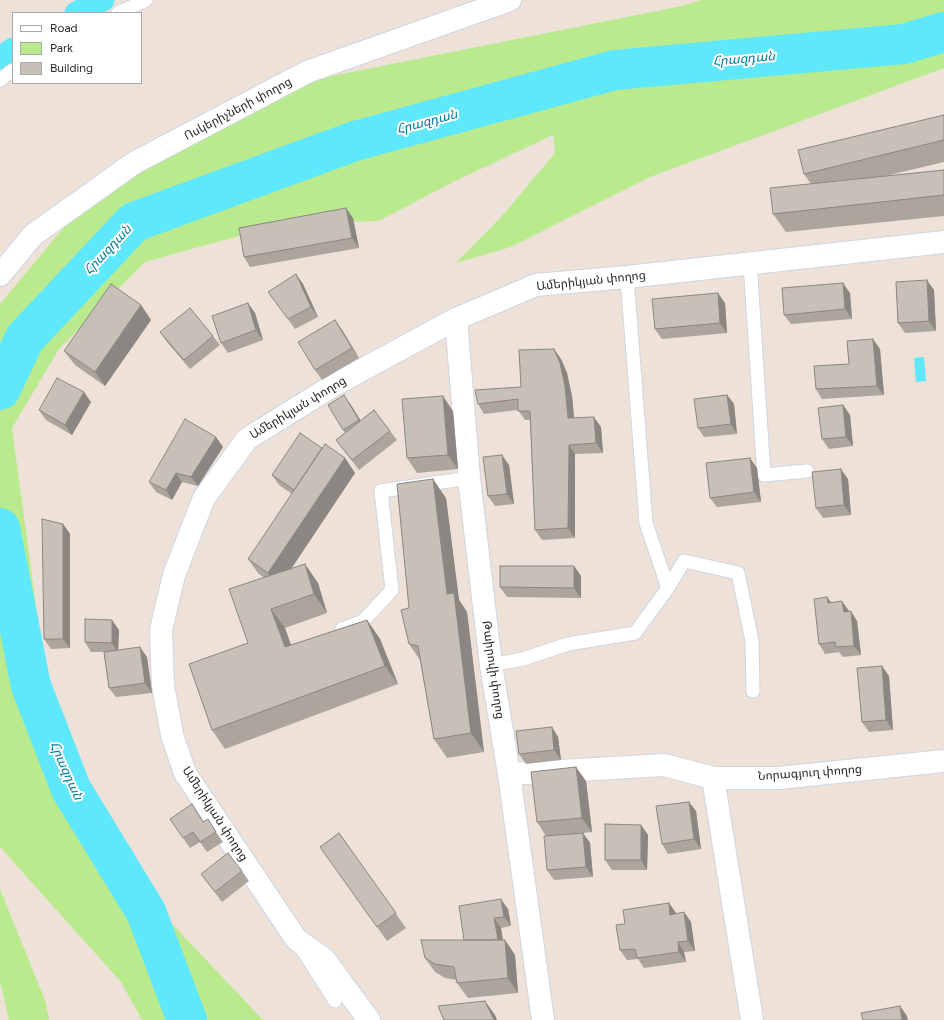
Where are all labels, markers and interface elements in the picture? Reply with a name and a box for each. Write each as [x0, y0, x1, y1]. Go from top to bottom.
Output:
legend [12, 12, 142, 84]
text: Road [50, 21, 78, 35]
text: Park [50, 41, 73, 55]
water label: Հրազդան [712, 49, 776, 69]
text: Building [50, 61, 93, 75]
street label: Ոսկերիչների փողոց [182, 75, 294, 143]
water label: Հրազդան [395, 106, 459, 138]
water label: Հրազդան [81, 222, 135, 278]
street label: Ամերիկյան փողոց [536, 268, 646, 294]
street label: Ամերիկյան փողոց [247, 373, 349, 443]
street label: Թաիրովի փողոց [479, 620, 507, 720]
water label: Հրազդան [46, 739, 86, 803]
street label: Նորագյուղ փողոց [757, 762, 863, 784]
street label: Ամերիկյան փողոց [179, 764, 251, 864]

